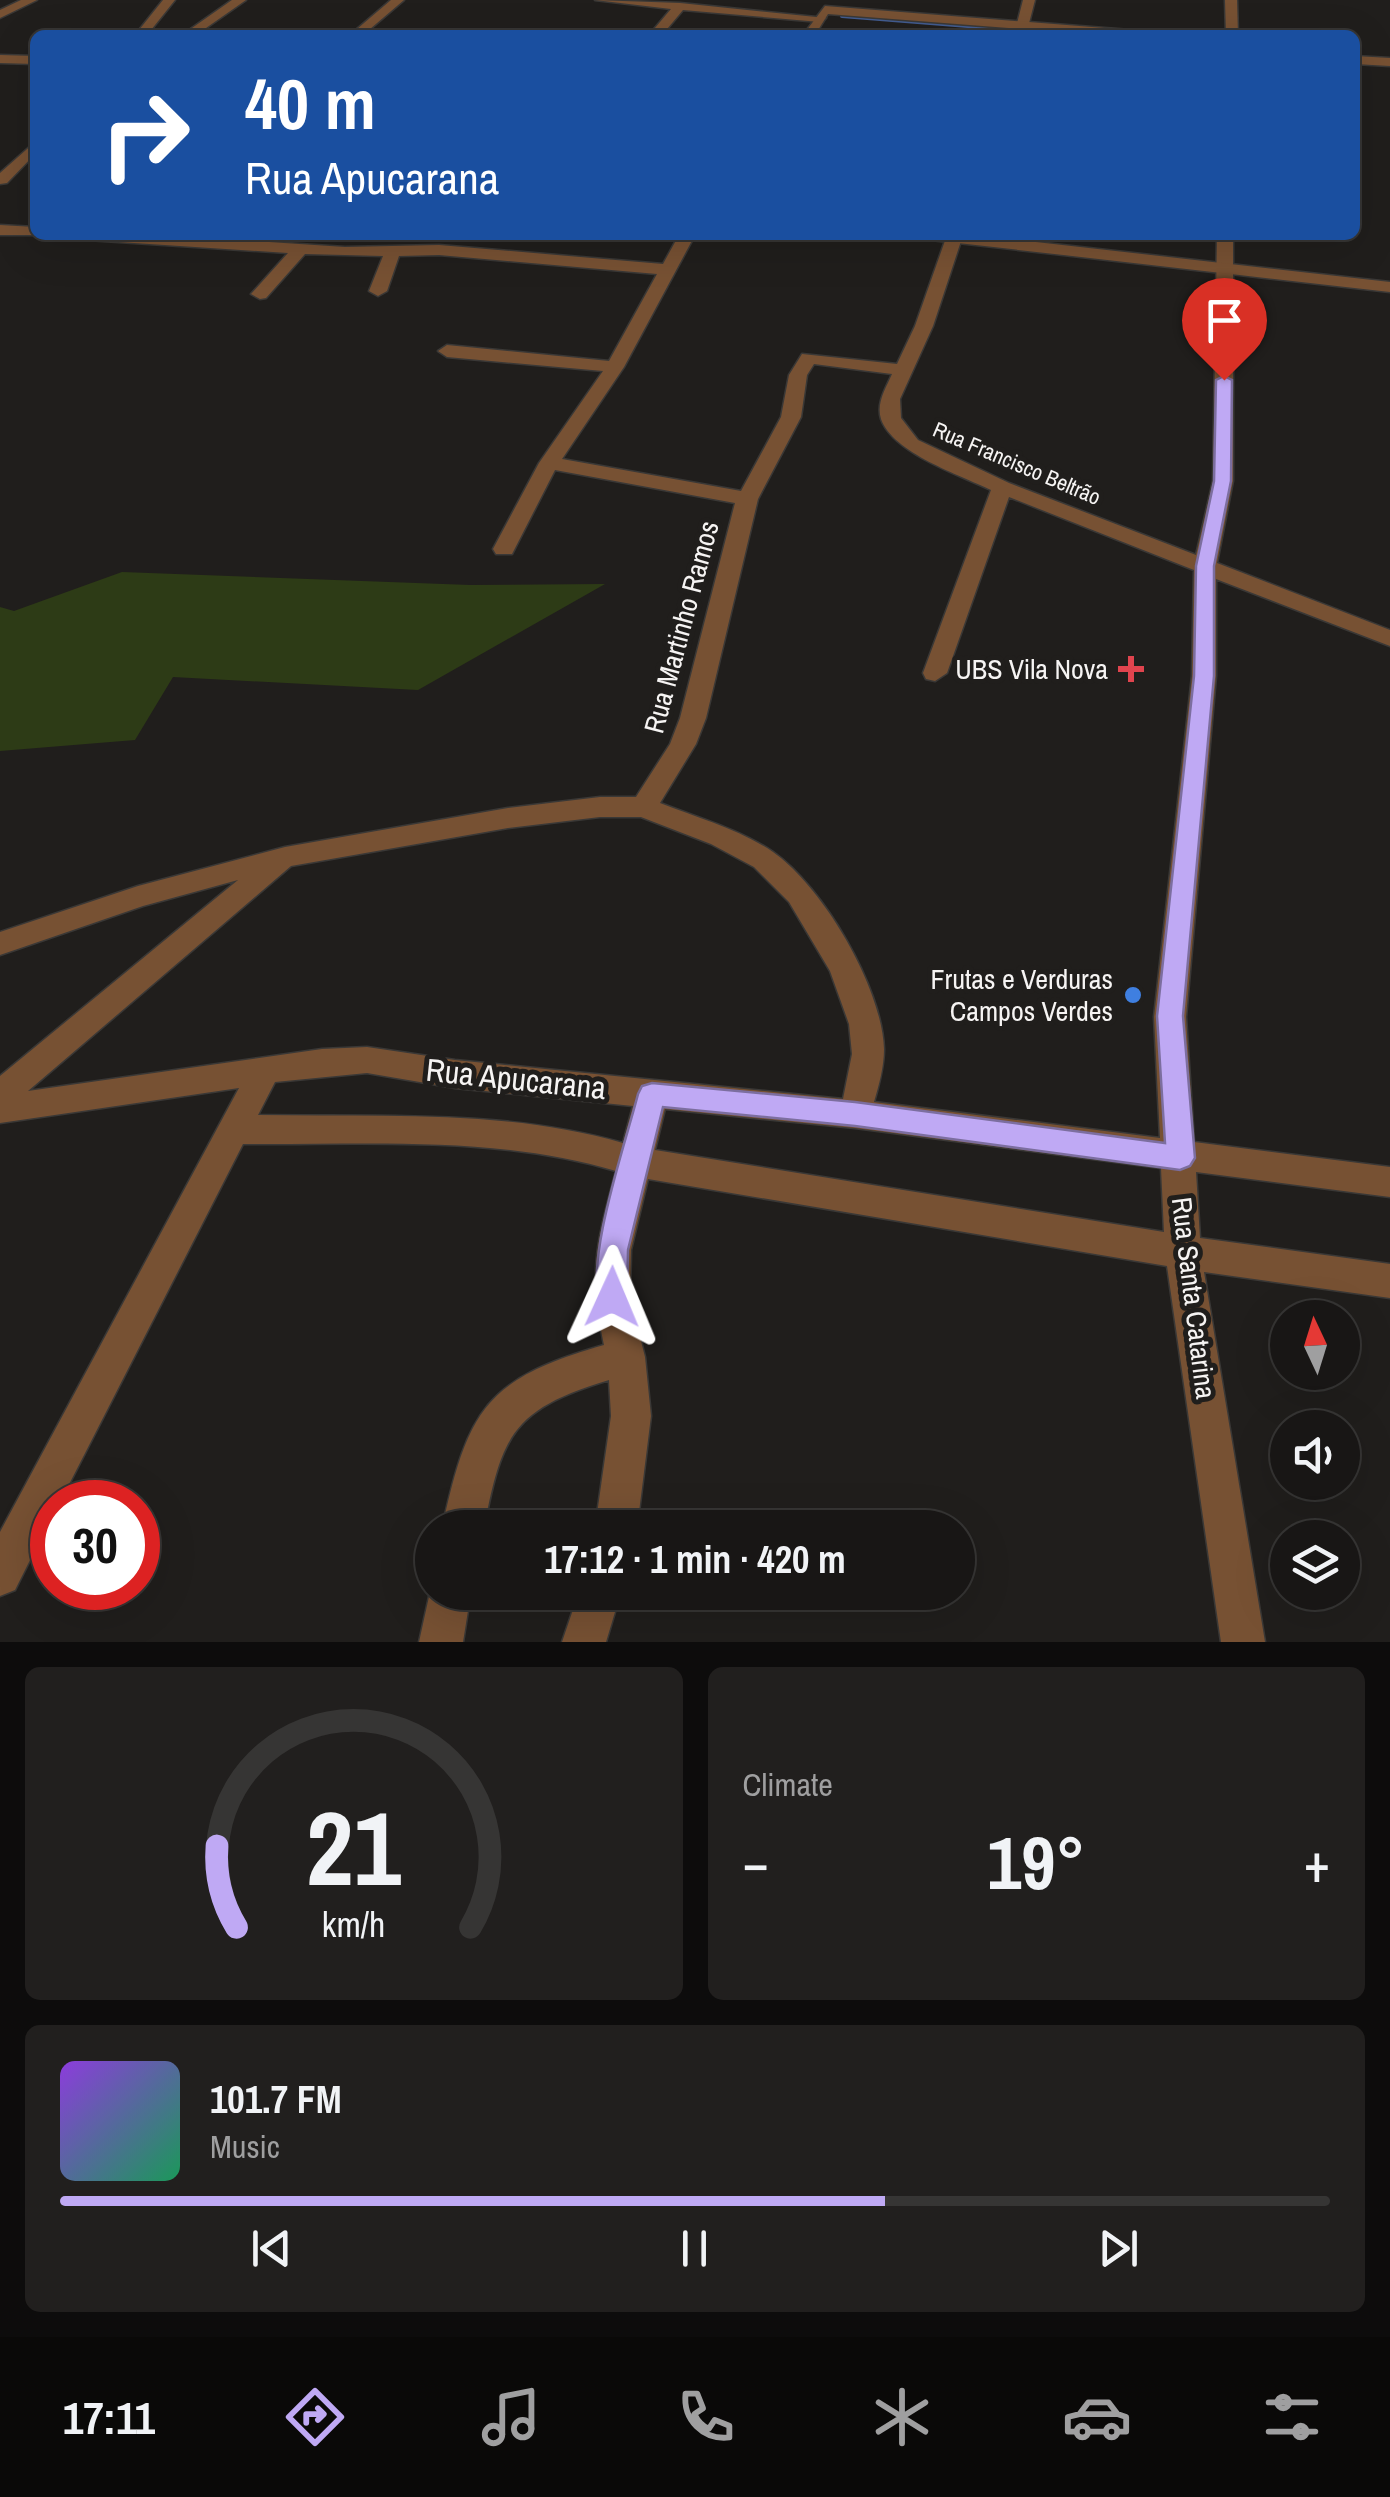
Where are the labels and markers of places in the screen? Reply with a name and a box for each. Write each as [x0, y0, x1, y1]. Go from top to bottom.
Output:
pin [1182, 278, 1267, 381]
place label: UBS Vila Nova [955, 650, 1108, 688]
marker: UBS Vila Nova [1118, 656, 1144, 682]
place label: Frutas e Verduras Campos Verdes [930, 960, 1113, 1030]
marker: Frutas e Verduras Campos Verdes [1122, 984, 1144, 1006]

